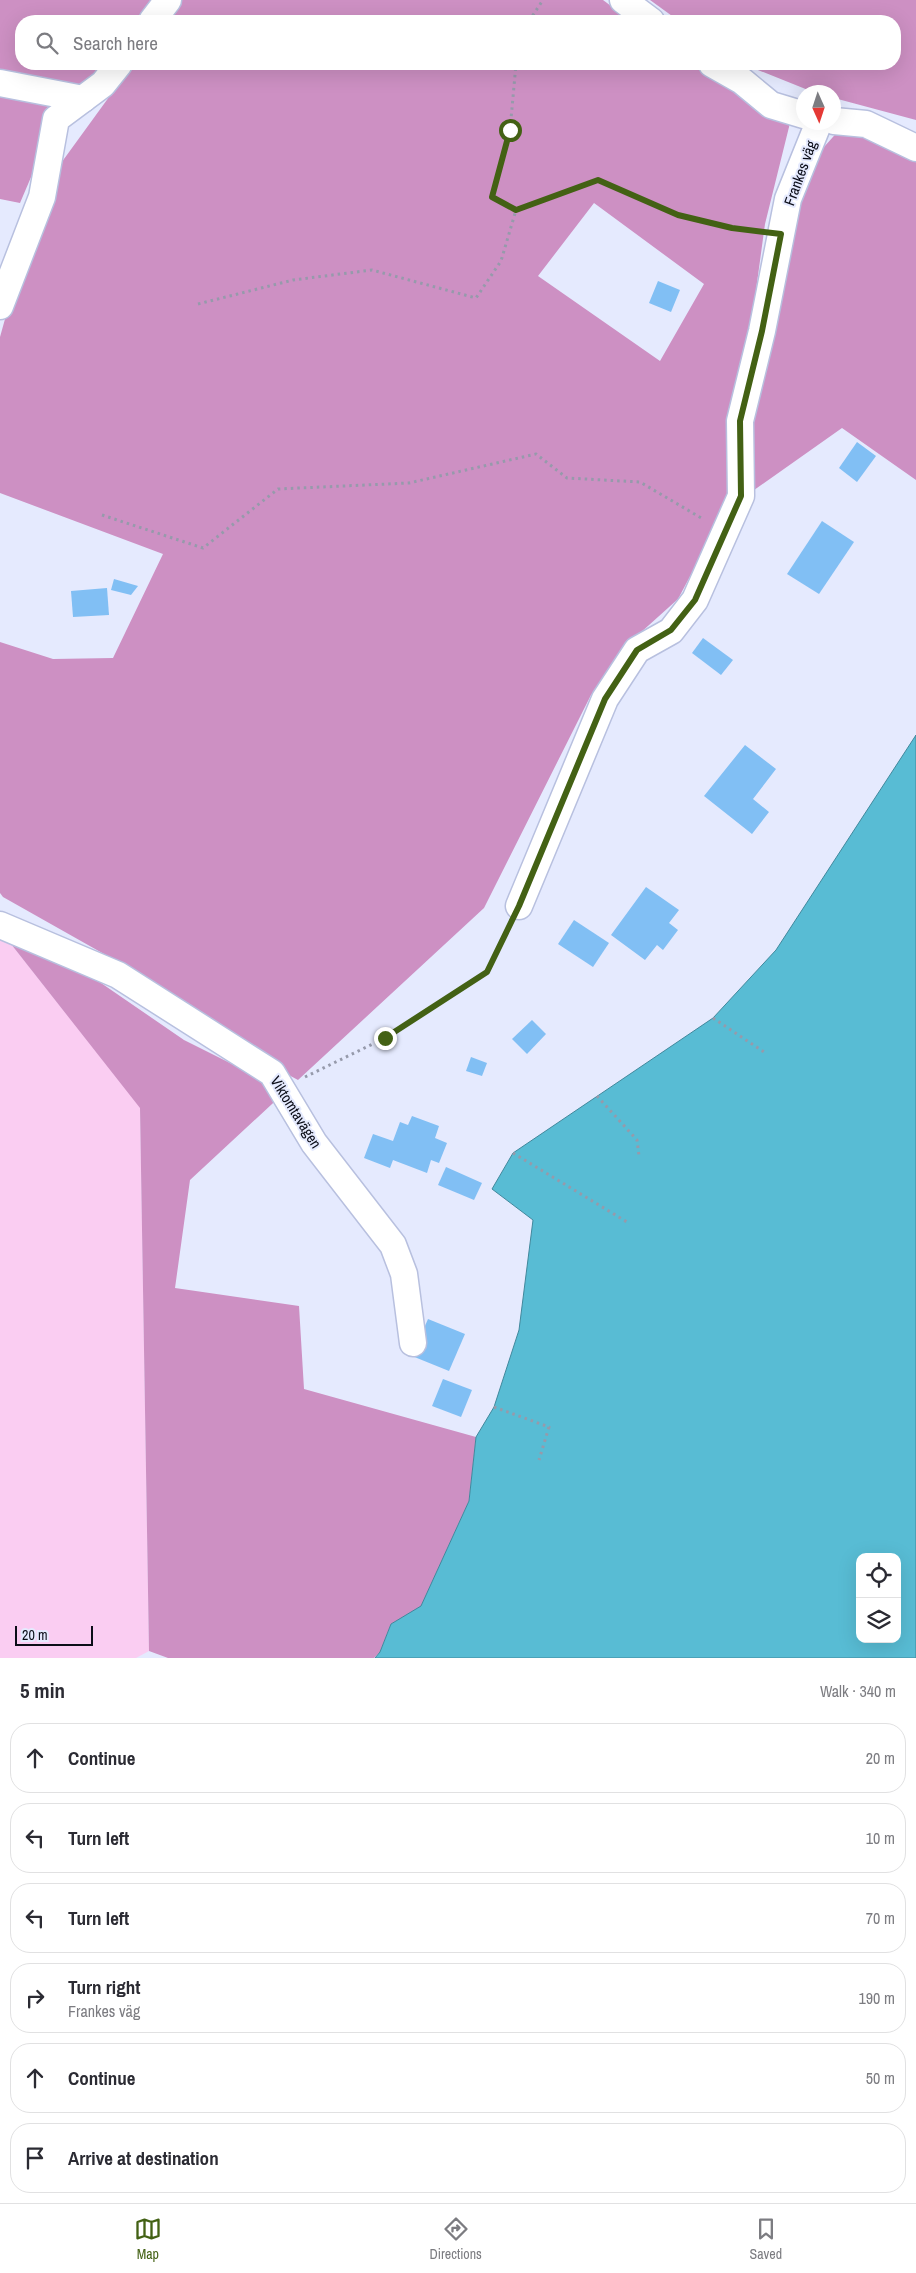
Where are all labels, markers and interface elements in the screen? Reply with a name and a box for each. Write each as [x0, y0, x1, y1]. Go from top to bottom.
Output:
search box [15, 15, 901, 70]
icon: search [33, 29, 61, 57]
text: Search here [73, 30, 158, 56]
north arrow [796, 85, 841, 130]
route start [499, 119, 522, 142]
street label: Frankes väg [779, 137, 821, 208]
route end [374, 1027, 397, 1050]
street label: Viktomtavägen [265, 1072, 327, 1152]
map controls [856, 1553, 901, 1643]
button: locate [856, 1553, 901, 1598]
button: layers [856, 1598, 901, 1643]
scale bar [15, 1623, 92, 1646]
text: 20 m [22, 1626, 48, 1644]
text: 5 min [20, 1676, 65, 1705]
text: Walk · 340 m [820, 1680, 896, 1702]
icon: ahead [21, 1744, 49, 1772]
text: Continue [68, 1745, 136, 1771]
text: 20 m [866, 1747, 895, 1769]
icon: left [21, 1824, 49, 1852]
text: Turn left [68, 1825, 129, 1851]
text: 10 m [866, 1827, 895, 1849]
icon: left [21, 1904, 49, 1932]
text: Turn left [68, 1905, 129, 1931]
text: 70 m [866, 1907, 895, 1929]
text: Turn right [68, 1974, 140, 2000]
icon: right [21, 1984, 49, 2012]
text: 190 m [859, 1987, 895, 2009]
text: Frankes väg [68, 2000, 140, 2022]
icon: ahead [21, 2064, 49, 2092]
text: Continue [68, 2065, 136, 2091]
text: 50 m [866, 2067, 895, 2089]
icon: arrive [21, 2144, 49, 2172]
text: Arrive at destination [68, 2145, 219, 2171]
tab: Map [134, 2215, 162, 2263]
tab: Directions [430, 2215, 482, 2263]
tab: Saved [750, 2215, 782, 2263]

